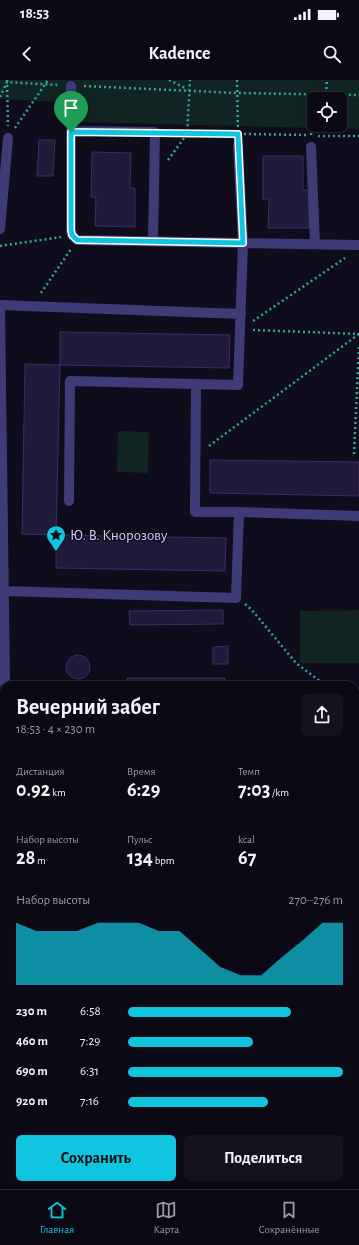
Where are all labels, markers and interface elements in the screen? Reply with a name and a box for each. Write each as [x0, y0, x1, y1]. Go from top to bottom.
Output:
text: 18:53 [20, 6, 49, 21]
icon: back [16, 43, 38, 65]
icon: search [321, 43, 343, 65]
text: Kadence [149, 45, 210, 63]
pin [54, 91, 88, 132]
map controls [307, 92, 347, 132]
button: locate [307, 92, 347, 132]
icon: arrive [60, 97, 82, 119]
place icon: Ю. В. Кнорозову [45, 524, 67, 552]
place label: Ю. В. Кнорозову [70, 528, 168, 543]
button: share [301, 694, 343, 736]
text: Вечерний забег [16, 696, 160, 718]
text: 18:53 · 4 × 230 m [16, 723, 95, 736]
text: Дистанция [16, 766, 65, 777]
text: Время [127, 766, 156, 777]
text: Темп [238, 766, 260, 777]
text: 0.92 [16, 780, 50, 800]
text: 6:29 [127, 780, 160, 800]
text: 7:03 [238, 780, 270, 800]
text: km [50, 787, 66, 798]
text: /km [270, 787, 289, 798]
text: Набор высоты [16, 834, 79, 845]
text: Пульс [127, 834, 153, 845]
text: kcal [238, 834, 255, 845]
text: 28 [16, 848, 35, 868]
text: 134 [127, 848, 153, 868]
text: 67 [238, 848, 256, 868]
text: m [35, 855, 46, 866]
text: bpm [153, 855, 175, 866]
text: Набор высоты [16, 894, 90, 907]
text: 270–276 m [289, 894, 343, 907]
text: 230 m [16, 1005, 47, 1018]
text: 6:58 [80, 1005, 101, 1018]
text: 460 m [16, 1035, 48, 1048]
text: 7:29 [80, 1035, 100, 1048]
text: 690 m [16, 1065, 48, 1078]
text: 6:31 [80, 1065, 99, 1078]
text: 920 m [16, 1095, 48, 1108]
text: 7:16 [80, 1095, 99, 1108]
button: Сохранить [16, 1135, 176, 1181]
button: Поделиться [184, 1135, 343, 1181]
tab: Главная [40, 1199, 74, 1236]
tab: Карта [153, 1199, 179, 1236]
tab: Сохранённые [259, 1199, 319, 1236]

